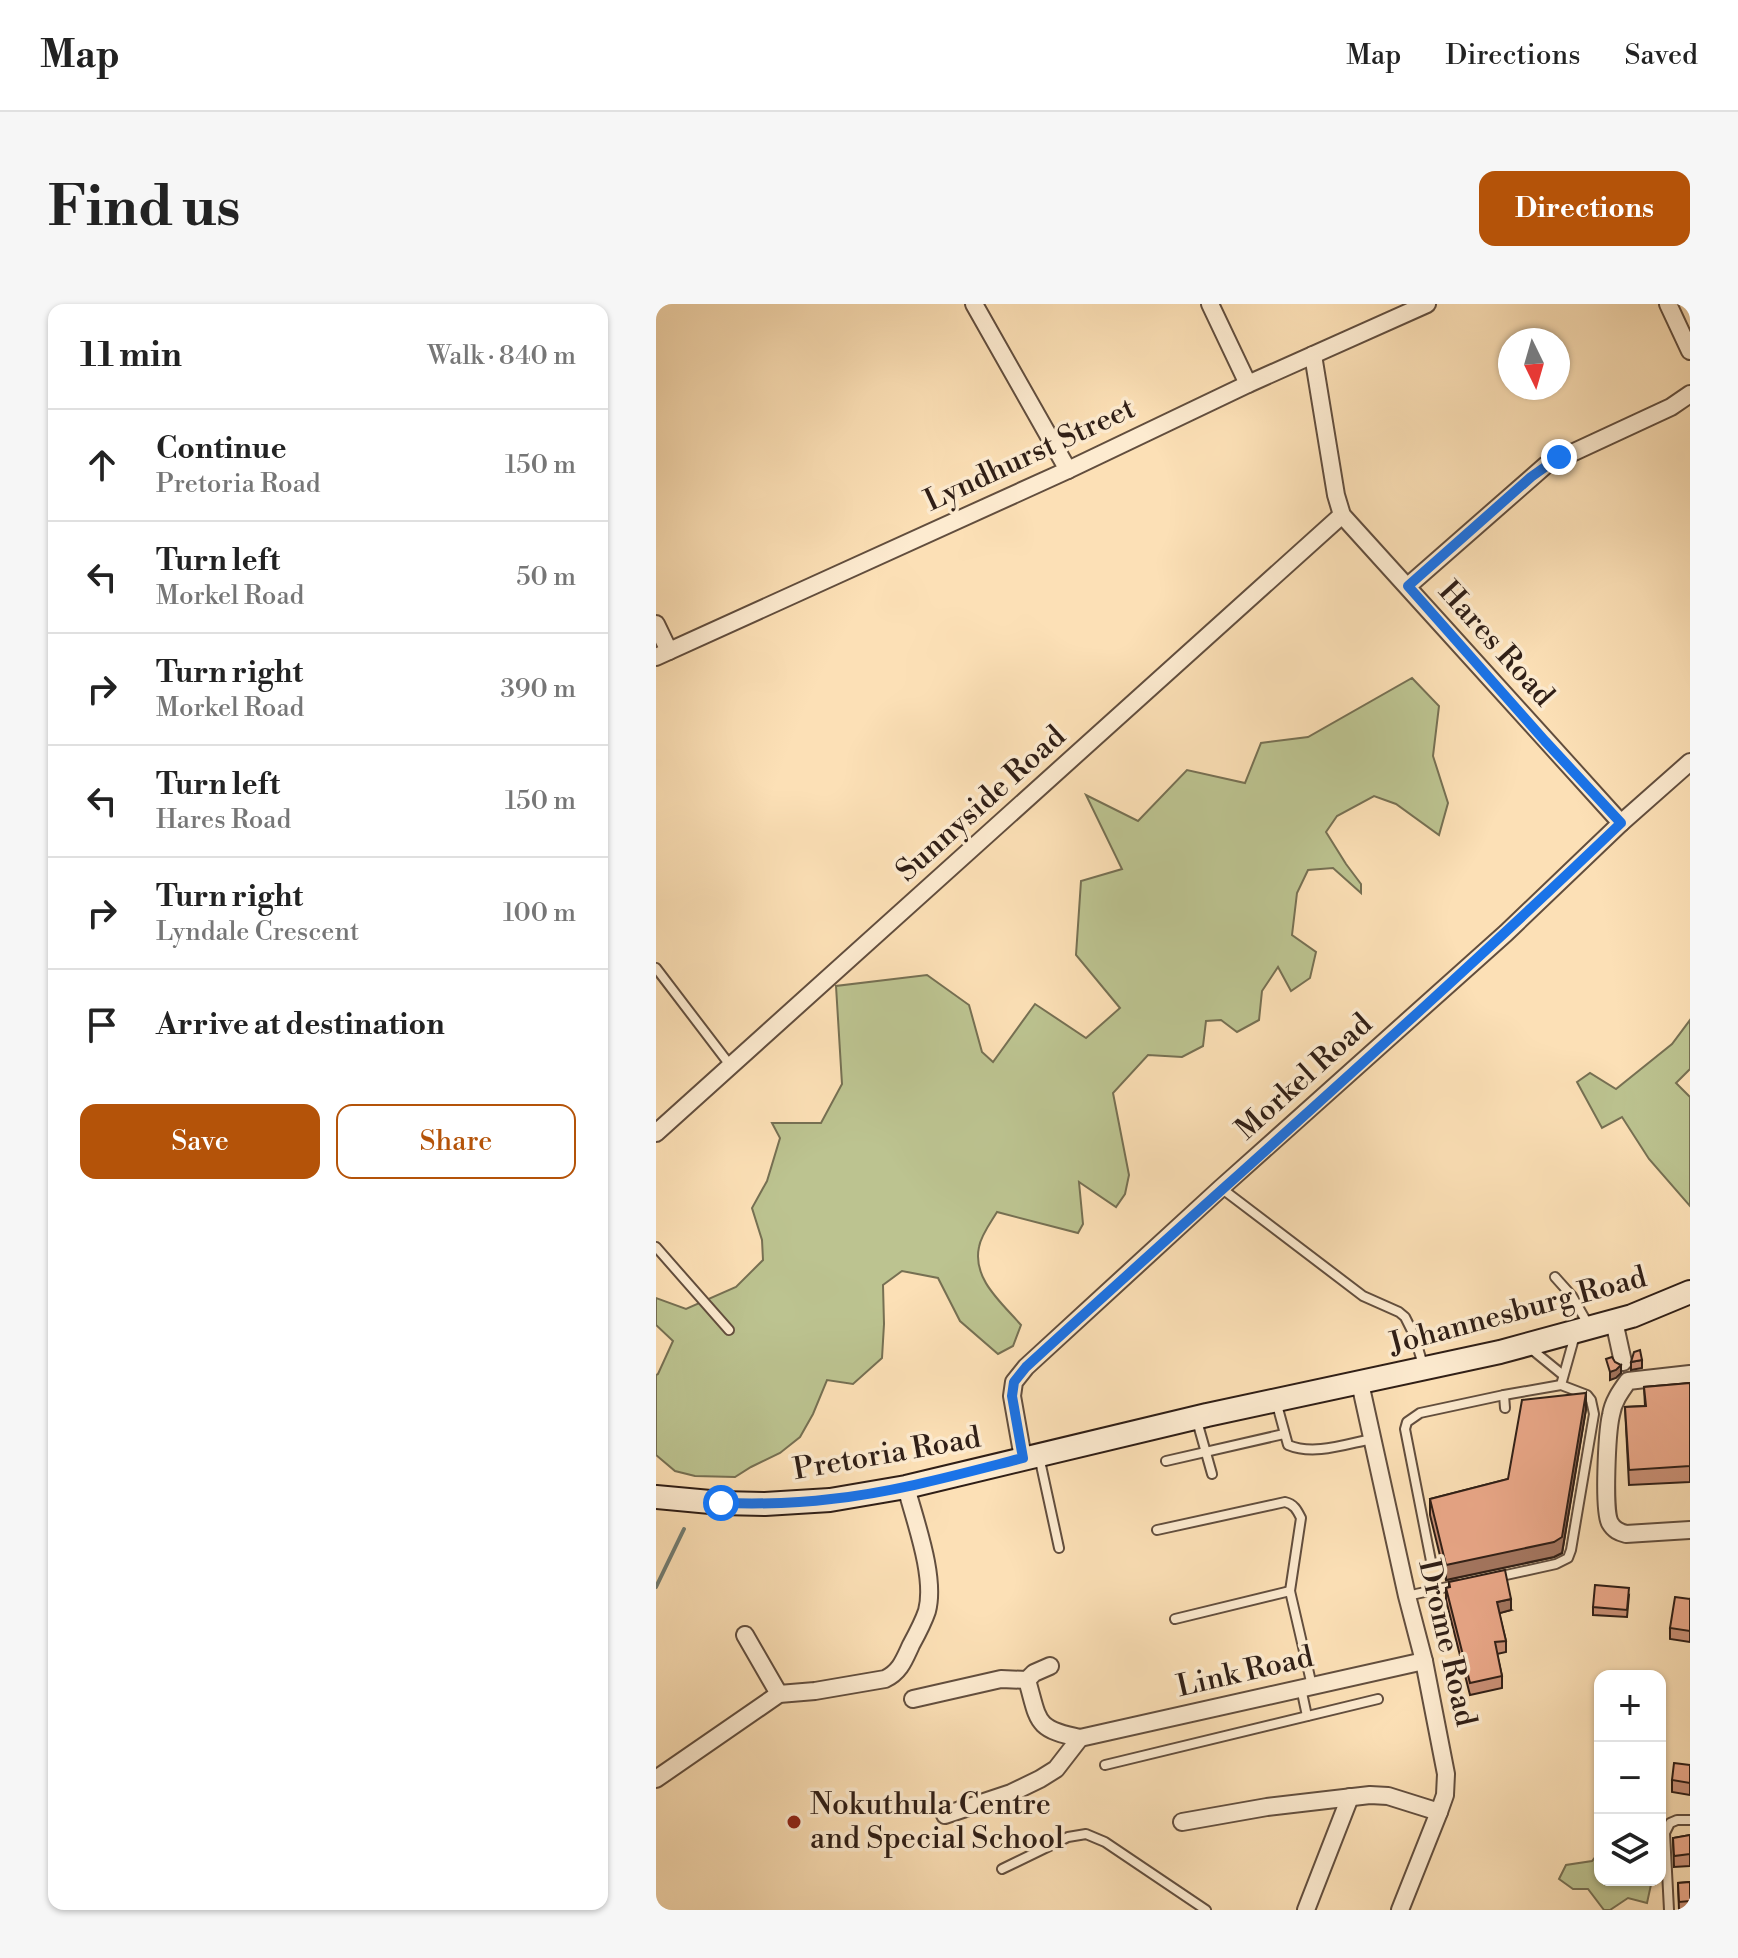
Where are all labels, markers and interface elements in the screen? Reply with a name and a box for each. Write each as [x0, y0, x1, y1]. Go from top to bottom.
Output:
text: Map [40, 32, 120, 79]
text: Map [1346, 38, 1401, 73]
text: Directions [1445, 38, 1580, 73]
text: Saved [1624, 38, 1698, 73]
button: Directions [1479, 171, 1690, 246]
text: Find us [48, 173, 241, 243]
north arrow [1498, 328, 1570, 400]
text: 11 min [80, 335, 182, 377]
text: Walk · 840 m [427, 340, 576, 372]
street label: Lyndhurst Street [919, 389, 1142, 520]
text: Continue [156, 430, 287, 468]
route end [1541, 439, 1577, 475]
icon: ahead [80, 443, 124, 487]
text: 150 m [505, 449, 576, 481]
text: Pretoria Road [156, 468, 321, 500]
text: Turn left [156, 542, 280, 580]
icon: left [80, 555, 124, 599]
text: 50 m [516, 561, 576, 593]
street label: Hares Road [1430, 573, 1562, 715]
text: Morkel Road [156, 580, 304, 612]
text: Turn right [156, 654, 303, 692]
icon: right [80, 667, 124, 711]
text: 390 m [501, 673, 576, 705]
text: Morkel Road [156, 692, 304, 724]
street label: Sunnyside Road [888, 718, 1074, 890]
text: Turn left [156, 766, 280, 804]
icon: left [80, 779, 124, 823]
text: 150 m [505, 785, 576, 817]
text: Hares Road [156, 804, 291, 836]
text: Turn right [156, 878, 303, 916]
icon: right [80, 891, 124, 935]
text: 100 m [503, 897, 576, 929]
text: Lyndale Crescent [156, 916, 359, 948]
icon: arrive [80, 1003, 124, 1047]
text: Arrive at destination [156, 1006, 445, 1044]
street label: Morkel Road [1228, 1006, 1380, 1148]
button: Save [80, 1104, 320, 1179]
button: Share [336, 1104, 576, 1179]
street label: Johannesburg Road [1384, 1258, 1651, 1364]
street label: Pretoria Road [790, 1419, 984, 1489]
route start [703, 1485, 739, 1521]
street label: Drome Road [1409, 1556, 1485, 1730]
street label: Link Road [1173, 1638, 1317, 1706]
map controls [1594, 1670, 1666, 1886]
button: + [1594, 1670, 1666, 1742]
button: − [1594, 1742, 1666, 1814]
place label: Nokuthula Centre and Special School [810, 1786, 1064, 1858]
marker: Nokuthula Centre and Special School [785, 1813, 803, 1831]
button: layers [1594, 1814, 1666, 1886]

